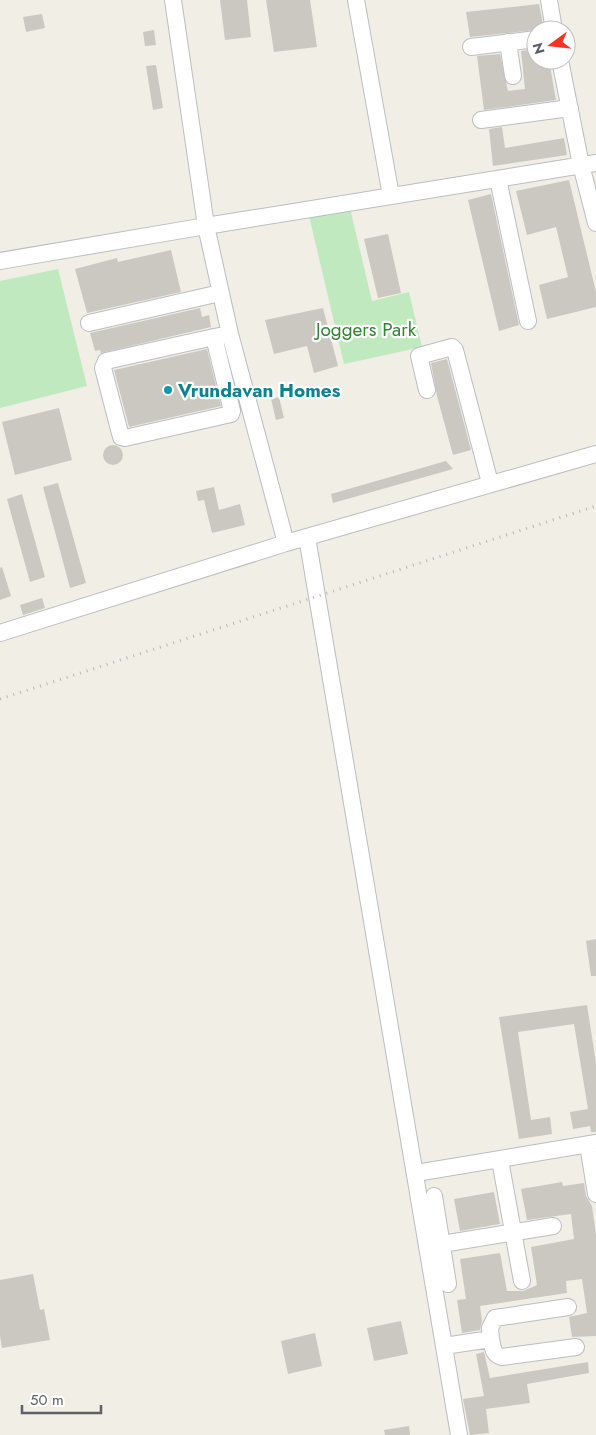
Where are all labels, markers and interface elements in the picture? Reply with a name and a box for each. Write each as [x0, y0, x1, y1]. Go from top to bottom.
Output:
north arrow [526, 20, 576, 70]
text: N [527, 40, 550, 56]
park label: Joggers Park [313, 316, 417, 343]
place label: Vrundavan Homes [177, 377, 341, 404]
marker: Vrundavan Homes [162, 384, 174, 396]
scale bar [22, 1382, 101, 1414]
text: 50 m [30, 1389, 64, 1411]

